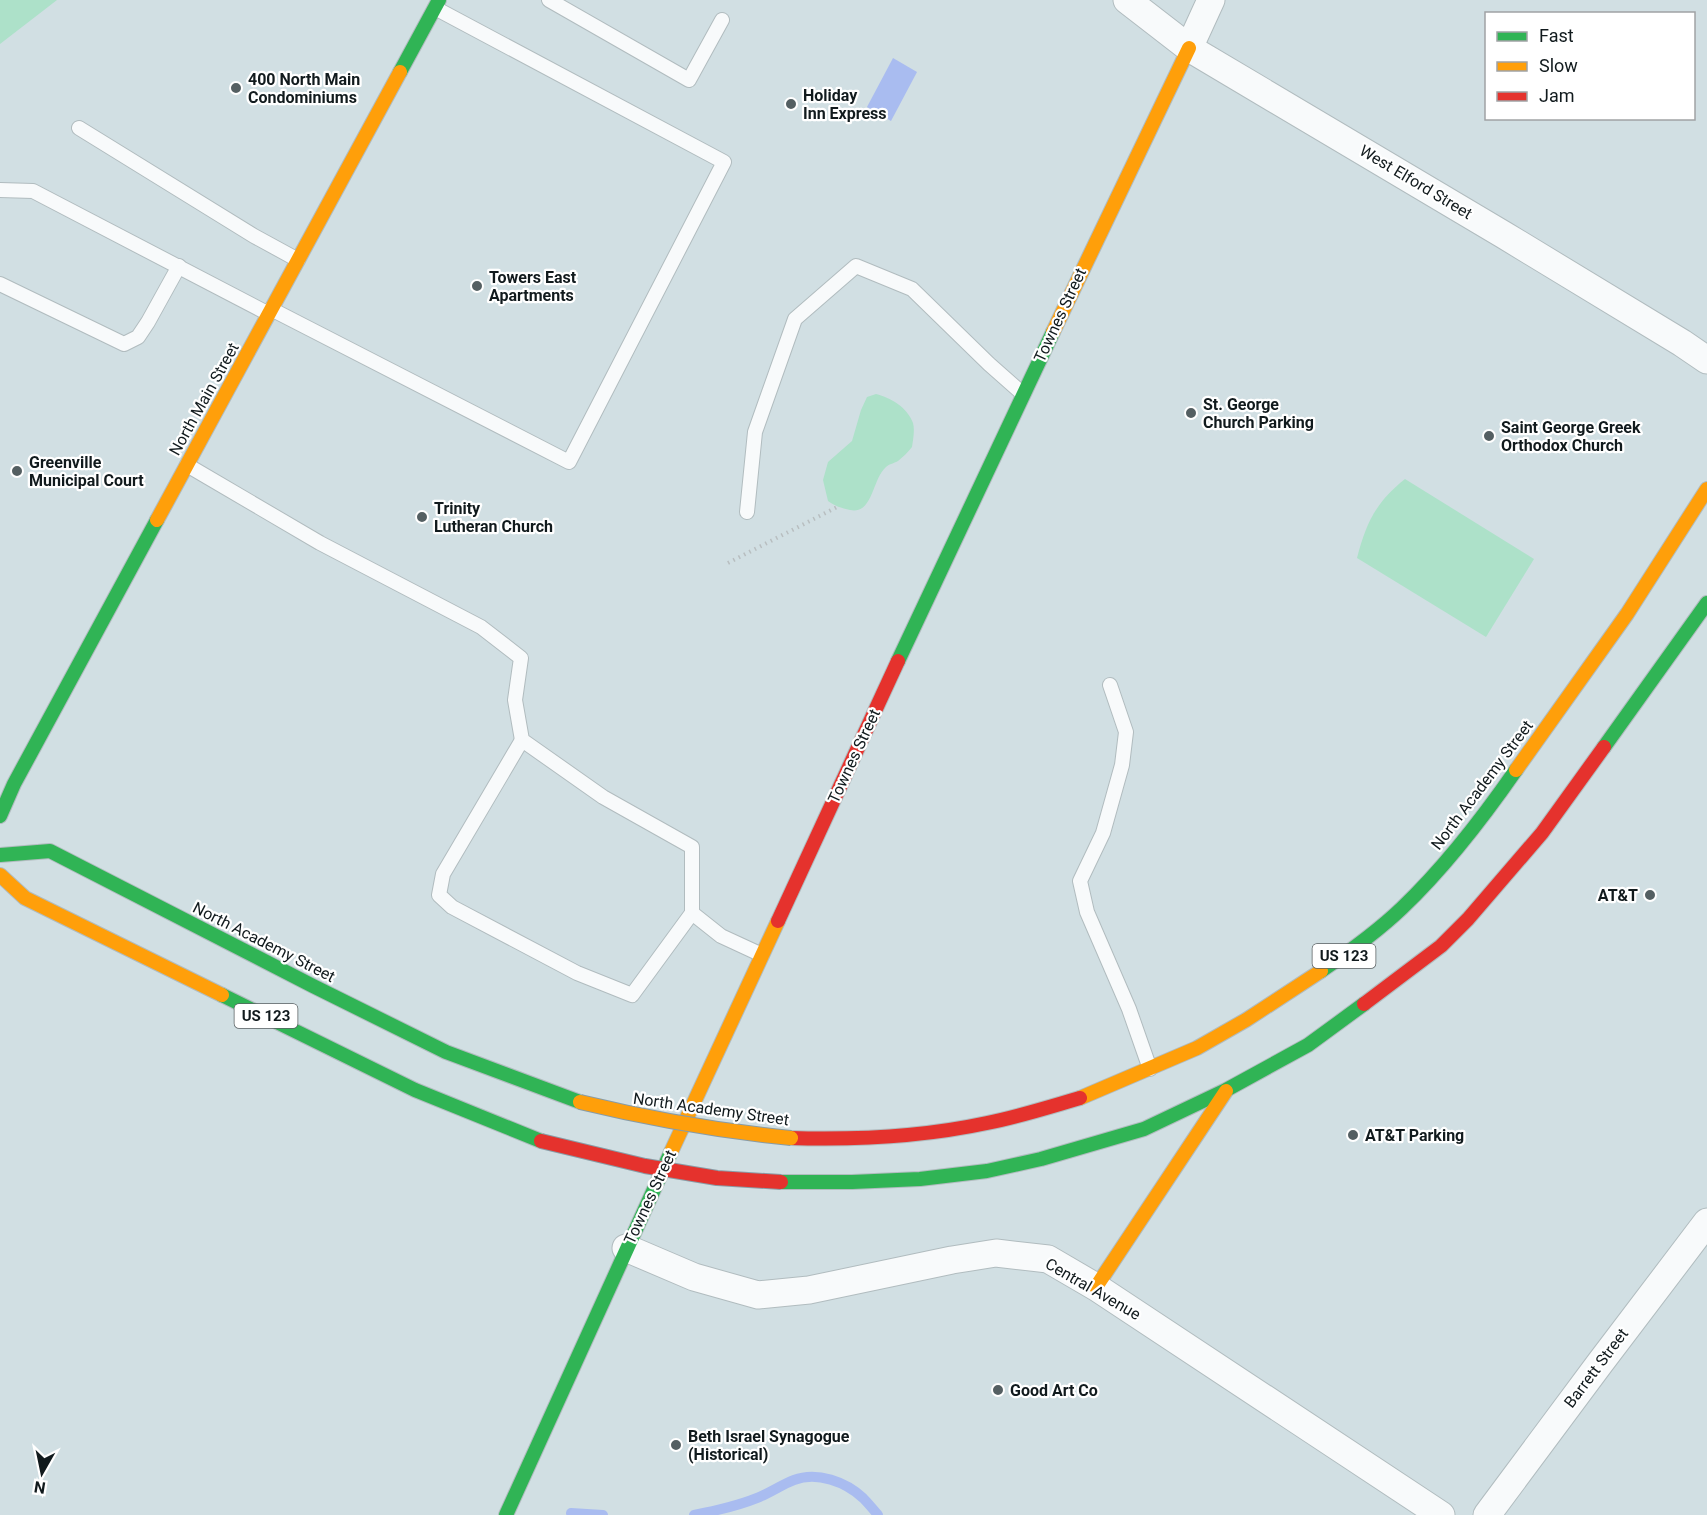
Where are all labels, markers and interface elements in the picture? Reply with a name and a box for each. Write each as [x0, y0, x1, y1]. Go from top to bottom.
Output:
legend [1485, 12, 1695, 120]
text: Fast [1539, 25, 1574, 46]
text: Slow [1539, 55, 1578, 76]
place label: 400 North Main Condominiums [248, 70, 360, 107]
marker: 400 North Main Condominiums [229, 81, 243, 95]
text: Jam [1539, 85, 1575, 106]
place label: Holiday Inn Express [803, 86, 887, 123]
marker: Holiday Inn Express [784, 97, 798, 111]
street label: West Elford Street [1356, 141, 1476, 223]
street label: Townes Street [1030, 265, 1090, 365]
place label: Towers East Apartments [489, 268, 577, 305]
marker: Towers East Apartments [470, 279, 484, 293]
street label: North Main Street [165, 339, 243, 459]
place label: St. George Church Parking [1203, 395, 1314, 432]
marker: St. George Church Parking [1184, 406, 1198, 420]
place label: Saint George Greek Orthodox Church [1501, 418, 1641, 455]
marker: Saint George Greek Orthodox Church [1482, 429, 1496, 443]
place label: Greenville Municipal Court [29, 453, 144, 490]
marker: Greenville Municipal Court [10, 464, 24, 478]
place label: Trinity Lutheran Church [434, 499, 553, 536]
marker: Trinity Lutheran Church [415, 510, 429, 524]
street label: Townes Street [824, 706, 884, 806]
street label: North Academy Street [1427, 717, 1537, 853]
place label: AT&T [1598, 886, 1638, 905]
marker: AT&T [1643, 888, 1657, 902]
street label: North Academy Street [190, 898, 338, 986]
road number: US 123 [1312, 944, 1376, 968]
road number: US 123 [234, 1004, 298, 1028]
street label: North Academy Street [632, 1089, 790, 1129]
place label: AT&T Parking [1365, 1126, 1464, 1145]
marker: AT&T Parking [1346, 1128, 1360, 1142]
street label: Townes Street [620, 1147, 680, 1247]
street label: Central Avenue [1042, 1254, 1144, 1324]
street label: Barrett Street [1560, 1325, 1632, 1411]
place label: Good Art Co [1010, 1381, 1098, 1400]
marker: Good Art Co [991, 1383, 1005, 1397]
place label: Beth Israel Synagogue (Historical) [688, 1427, 850, 1464]
marker: Beth Israel Synagogue (Historical) [669, 1438, 683, 1452]
north arrow [12, 1443, 72, 1503]
text: N [33, 1477, 47, 1498]

